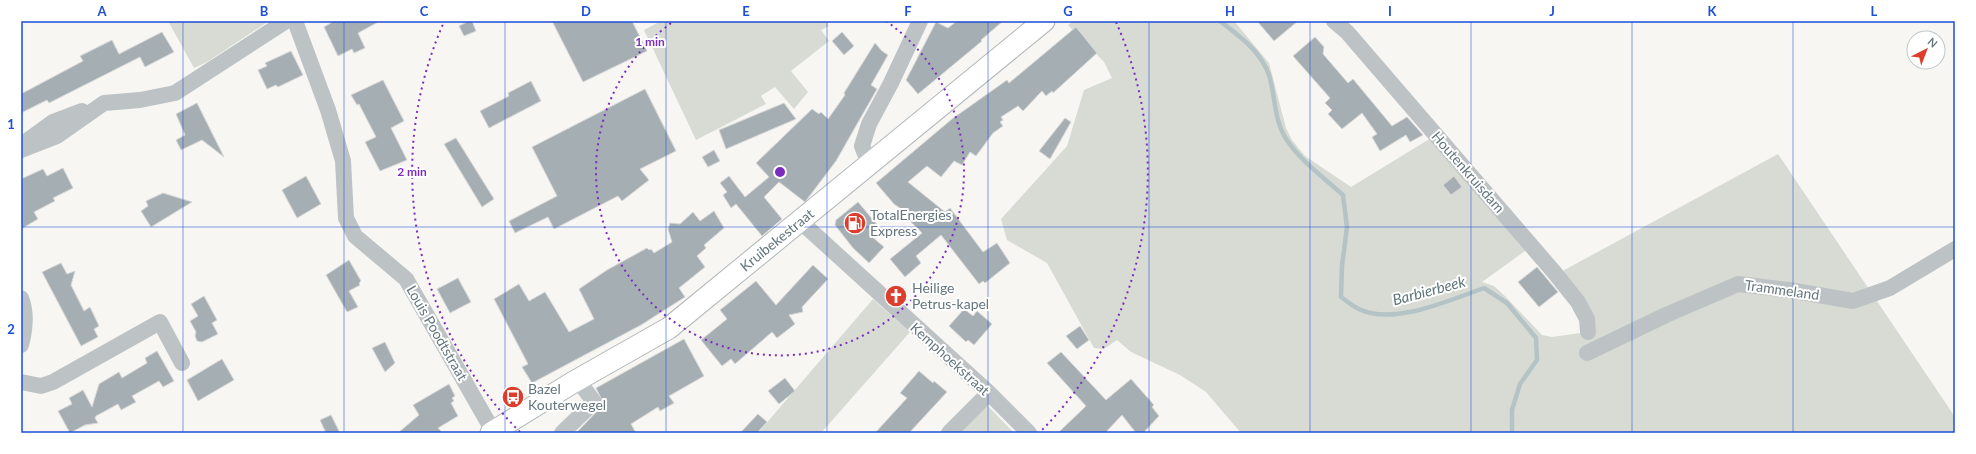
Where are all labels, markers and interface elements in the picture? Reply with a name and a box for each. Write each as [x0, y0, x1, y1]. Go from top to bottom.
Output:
text: A [96, 3, 107, 19]
text: B [260, 3, 269, 19]
text: C [420, 3, 429, 19]
text: D [581, 3, 591, 19]
text: E [742, 3, 750, 19]
text: F [904, 3, 912, 19]
text: G [1063, 3, 1073, 19]
text: H [1225, 3, 1235, 19]
text: I [1388, 3, 1392, 19]
text: J [1549, 3, 1555, 19]
text: K [1708, 3, 1718, 19]
text: L [1871, 3, 1878, 19]
north arrow [1906, 30, 1946, 70]
text: 1 min [635, 34, 665, 49]
text: N [1926, 35, 1941, 50]
text: 1 [7, 116, 15, 132]
street label: Houtenkruisdam [1428, 128, 1508, 216]
text: 2 min [397, 164, 427, 179]
centre of rings [773, 165, 787, 179]
street label: Kruibekestraat [736, 205, 817, 274]
place label: TotalEnergies Express [870, 206, 952, 239]
fuel station icon: TotalEnergies Express [842, 210, 868, 236]
water label: Barbierbeek [1390, 271, 1468, 308]
street label: Trammeland [1744, 276, 1820, 303]
place label: Heilige Petrus-kapel [912, 279, 989, 312]
street label: Louis Poodtstraat [403, 282, 472, 383]
church icon: Heilige Petrus-kapel [883, 283, 909, 309]
street label: Kemphoekstraat [907, 319, 993, 399]
text: 2 [7, 321, 15, 337]
place label: Bazel Kouterwegel [528, 380, 606, 413]
bus stop icon: Bazel Kouterwegel [500, 384, 526, 410]

